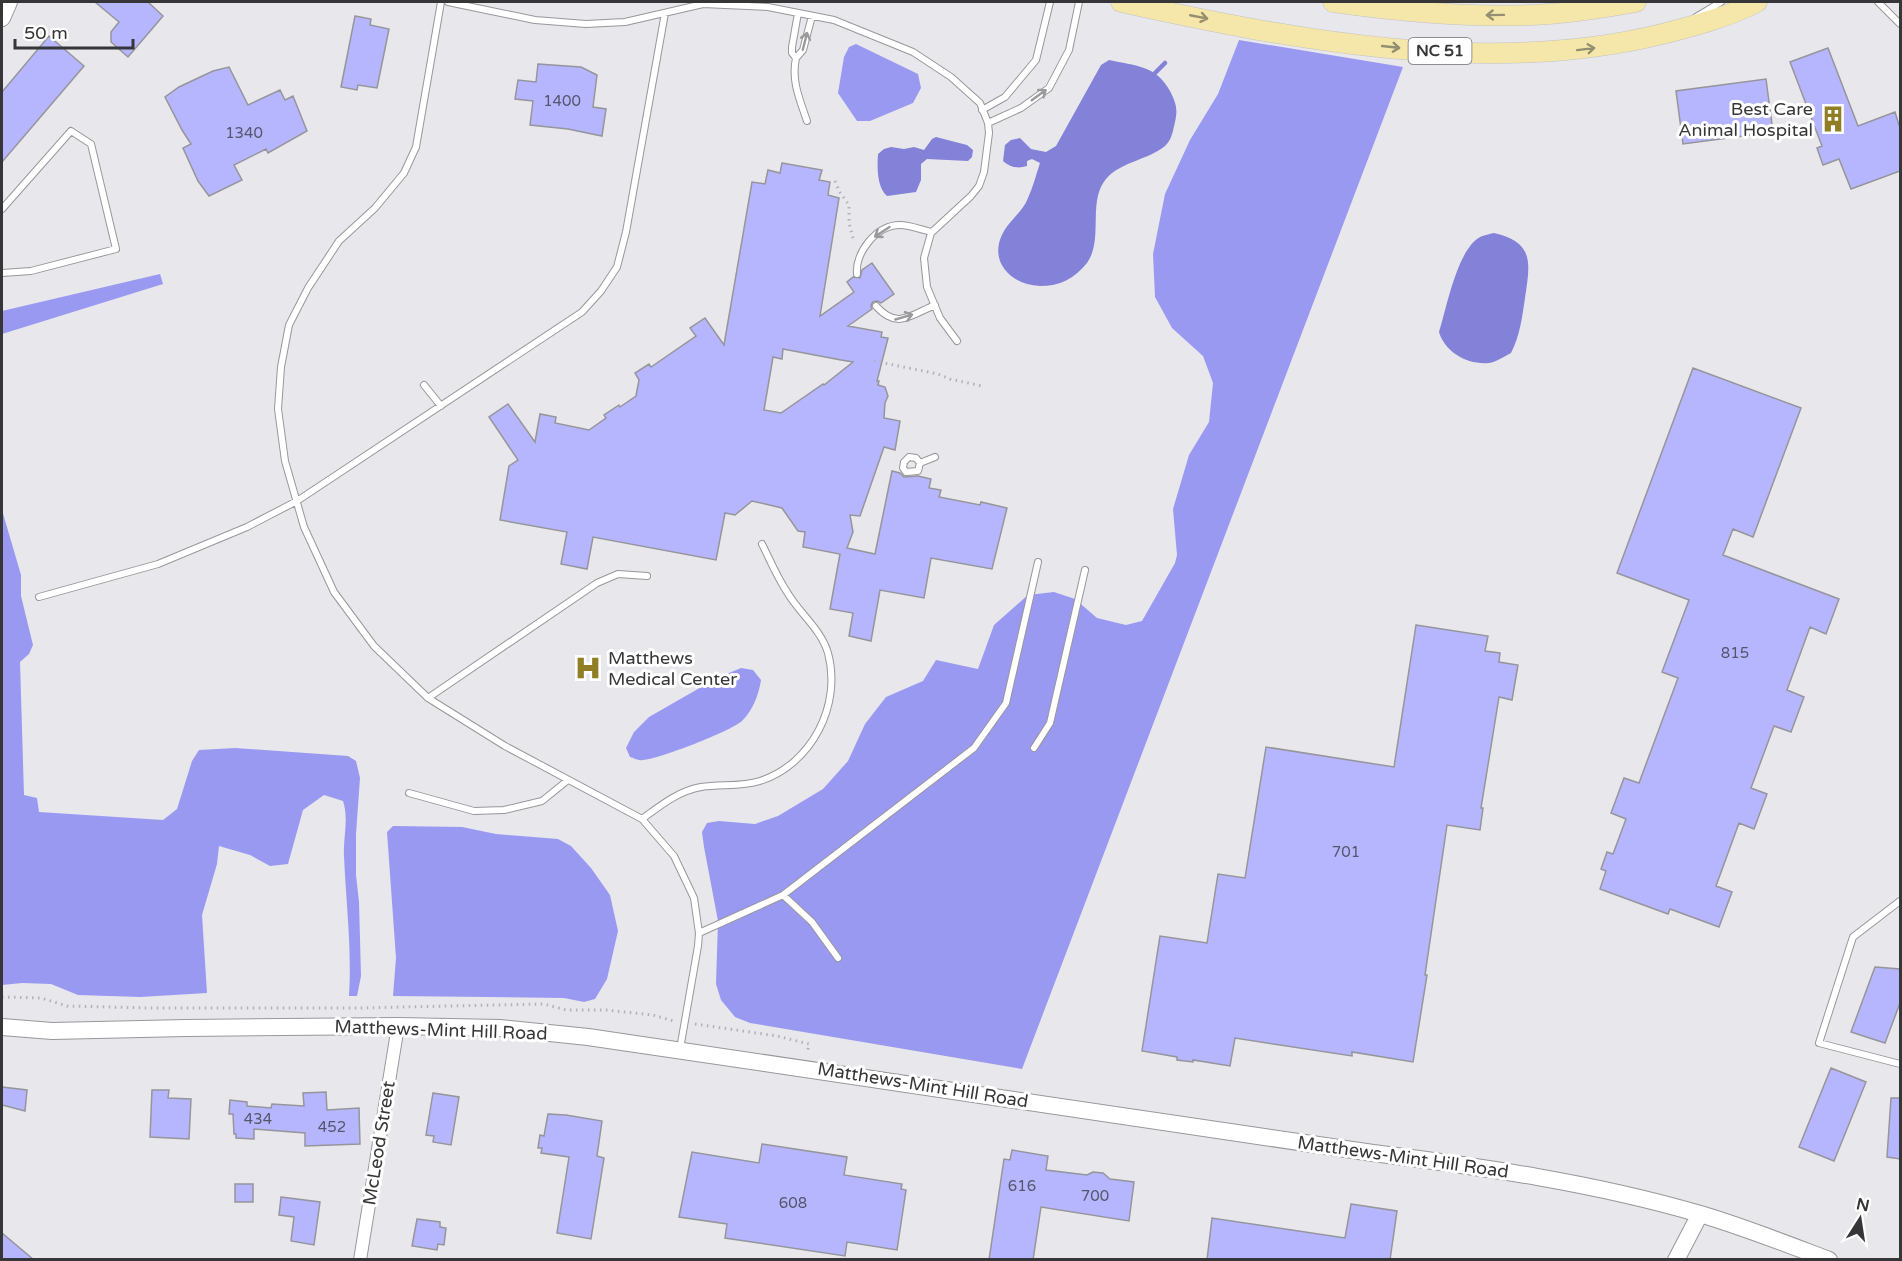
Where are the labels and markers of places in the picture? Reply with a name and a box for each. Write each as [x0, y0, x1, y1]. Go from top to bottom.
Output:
place label: Best Care Animal Hospital [1678, 98, 1813, 141]
building icon: Best Care Animal Hospital [1818, 104, 1848, 134]
place label: Matthews Medical Center [608, 647, 737, 690]
hospital icon: Matthews Medical Center [573, 653, 603, 683]

